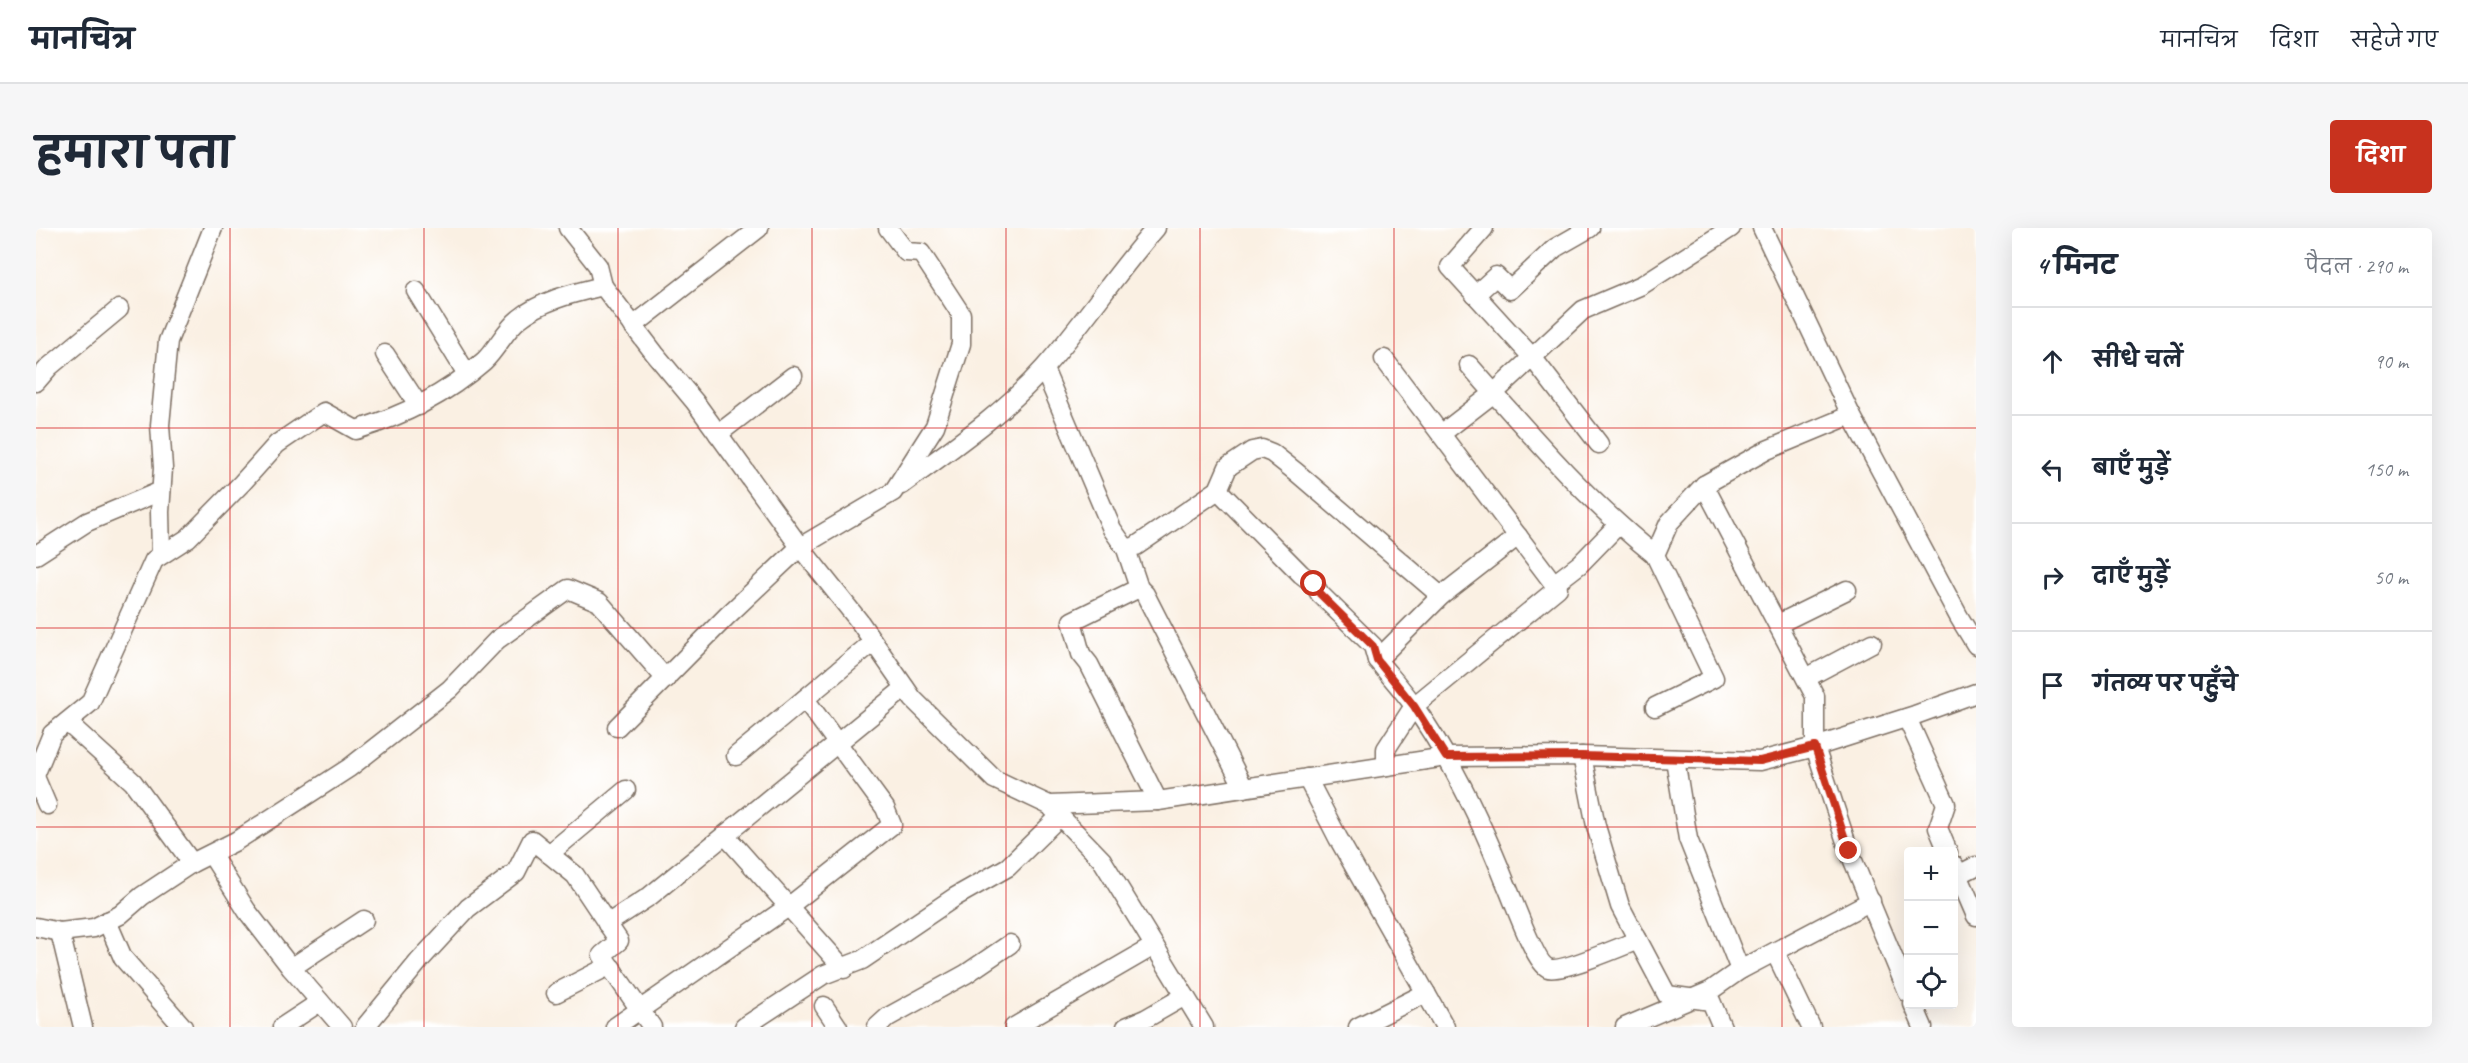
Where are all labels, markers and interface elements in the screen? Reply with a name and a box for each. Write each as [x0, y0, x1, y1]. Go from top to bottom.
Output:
text: मानचित्र [30, 22, 134, 57]
text: मानचित्र [2160, 27, 2237, 53]
text: दिशा [2270, 27, 2318, 53]
text: सहेजे गए [2351, 27, 2438, 53]
button: दिशा [2330, 120, 2432, 193]
text: हमारा पता [36, 127, 233, 180]
text: 4 मिनट [2036, 249, 2117, 282]
text: पैदल · 290 m [2305, 254, 2408, 279]
icon: ahead [2036, 345, 2069, 378]
text: सीधे चलें [2093, 346, 2183, 374]
text: 90 m [2374, 349, 2408, 374]
icon: left [2036, 453, 2069, 486]
text: बाएँ मुड़ें [2093, 454, 2170, 482]
text: 150 m [2365, 457, 2408, 482]
icon: right [2036, 561, 2069, 594]
text: दाएँ मुड़ें [2093, 562, 2169, 590]
text: 50 m [2374, 565, 2408, 590]
route start [1300, 570, 1326, 596]
icon: arrive [2036, 669, 2069, 702]
text: गंतव्य पर पहुँचे [2093, 670, 2237, 698]
route end [1835, 837, 1861, 863]
map controls [1904, 847, 1958, 1009]
button: + [1904, 847, 1958, 901]
button: − [1904, 901, 1958, 955]
button: locate [1904, 955, 1958, 1009]

